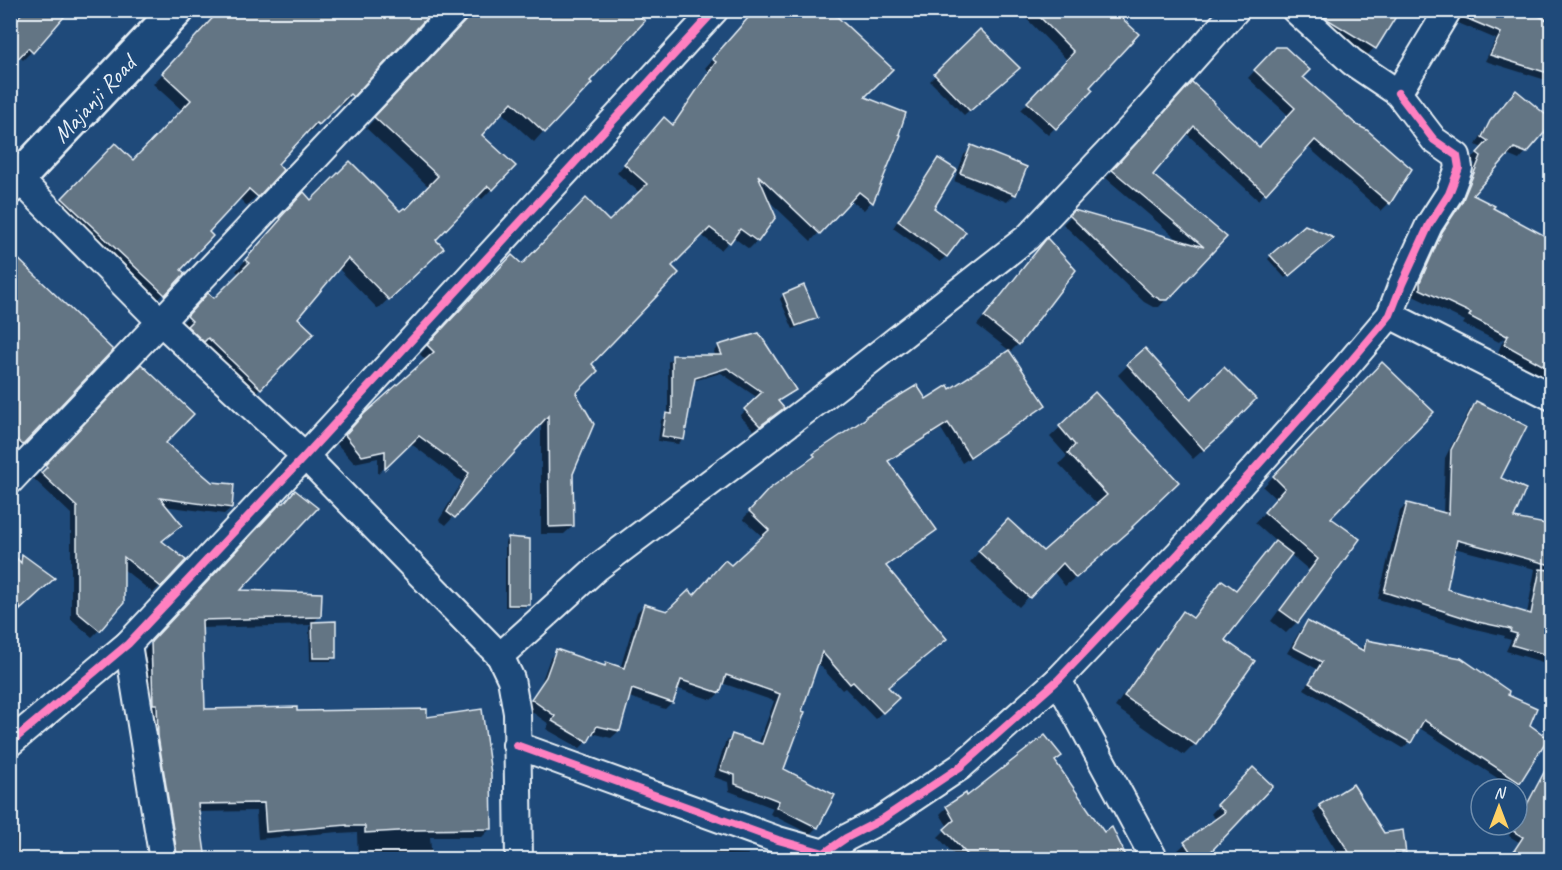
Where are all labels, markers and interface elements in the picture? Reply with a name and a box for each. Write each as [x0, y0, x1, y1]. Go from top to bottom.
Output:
street label: Majanji Road [46, 47, 144, 149]
north arrow [1469, 777, 1529, 837]
text: N [1494, 783, 1507, 803]

